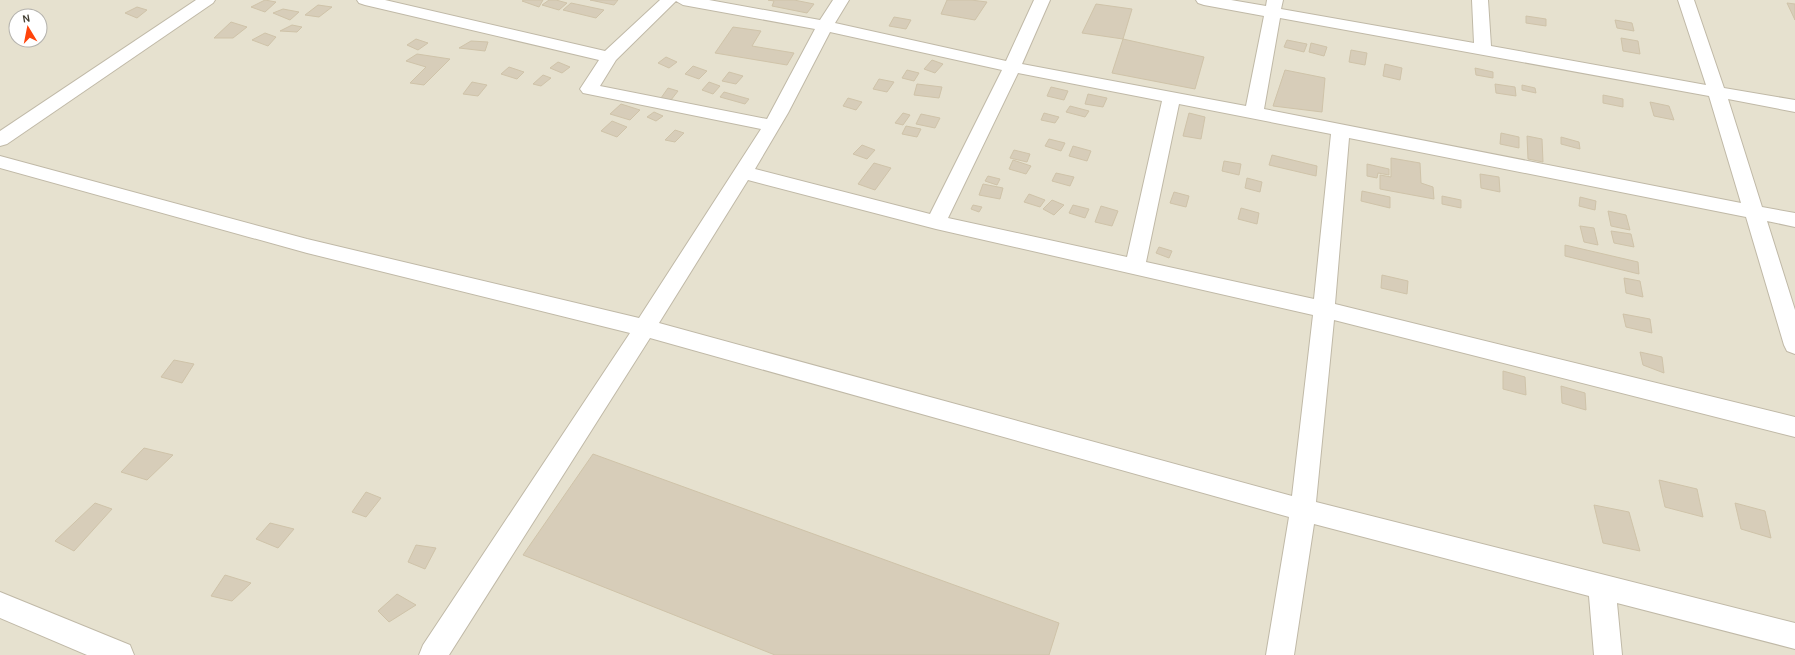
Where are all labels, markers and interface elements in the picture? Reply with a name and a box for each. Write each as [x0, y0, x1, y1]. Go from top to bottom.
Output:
north arrow [8, 8, 48, 48]
text: N [21, 12, 31, 26]

